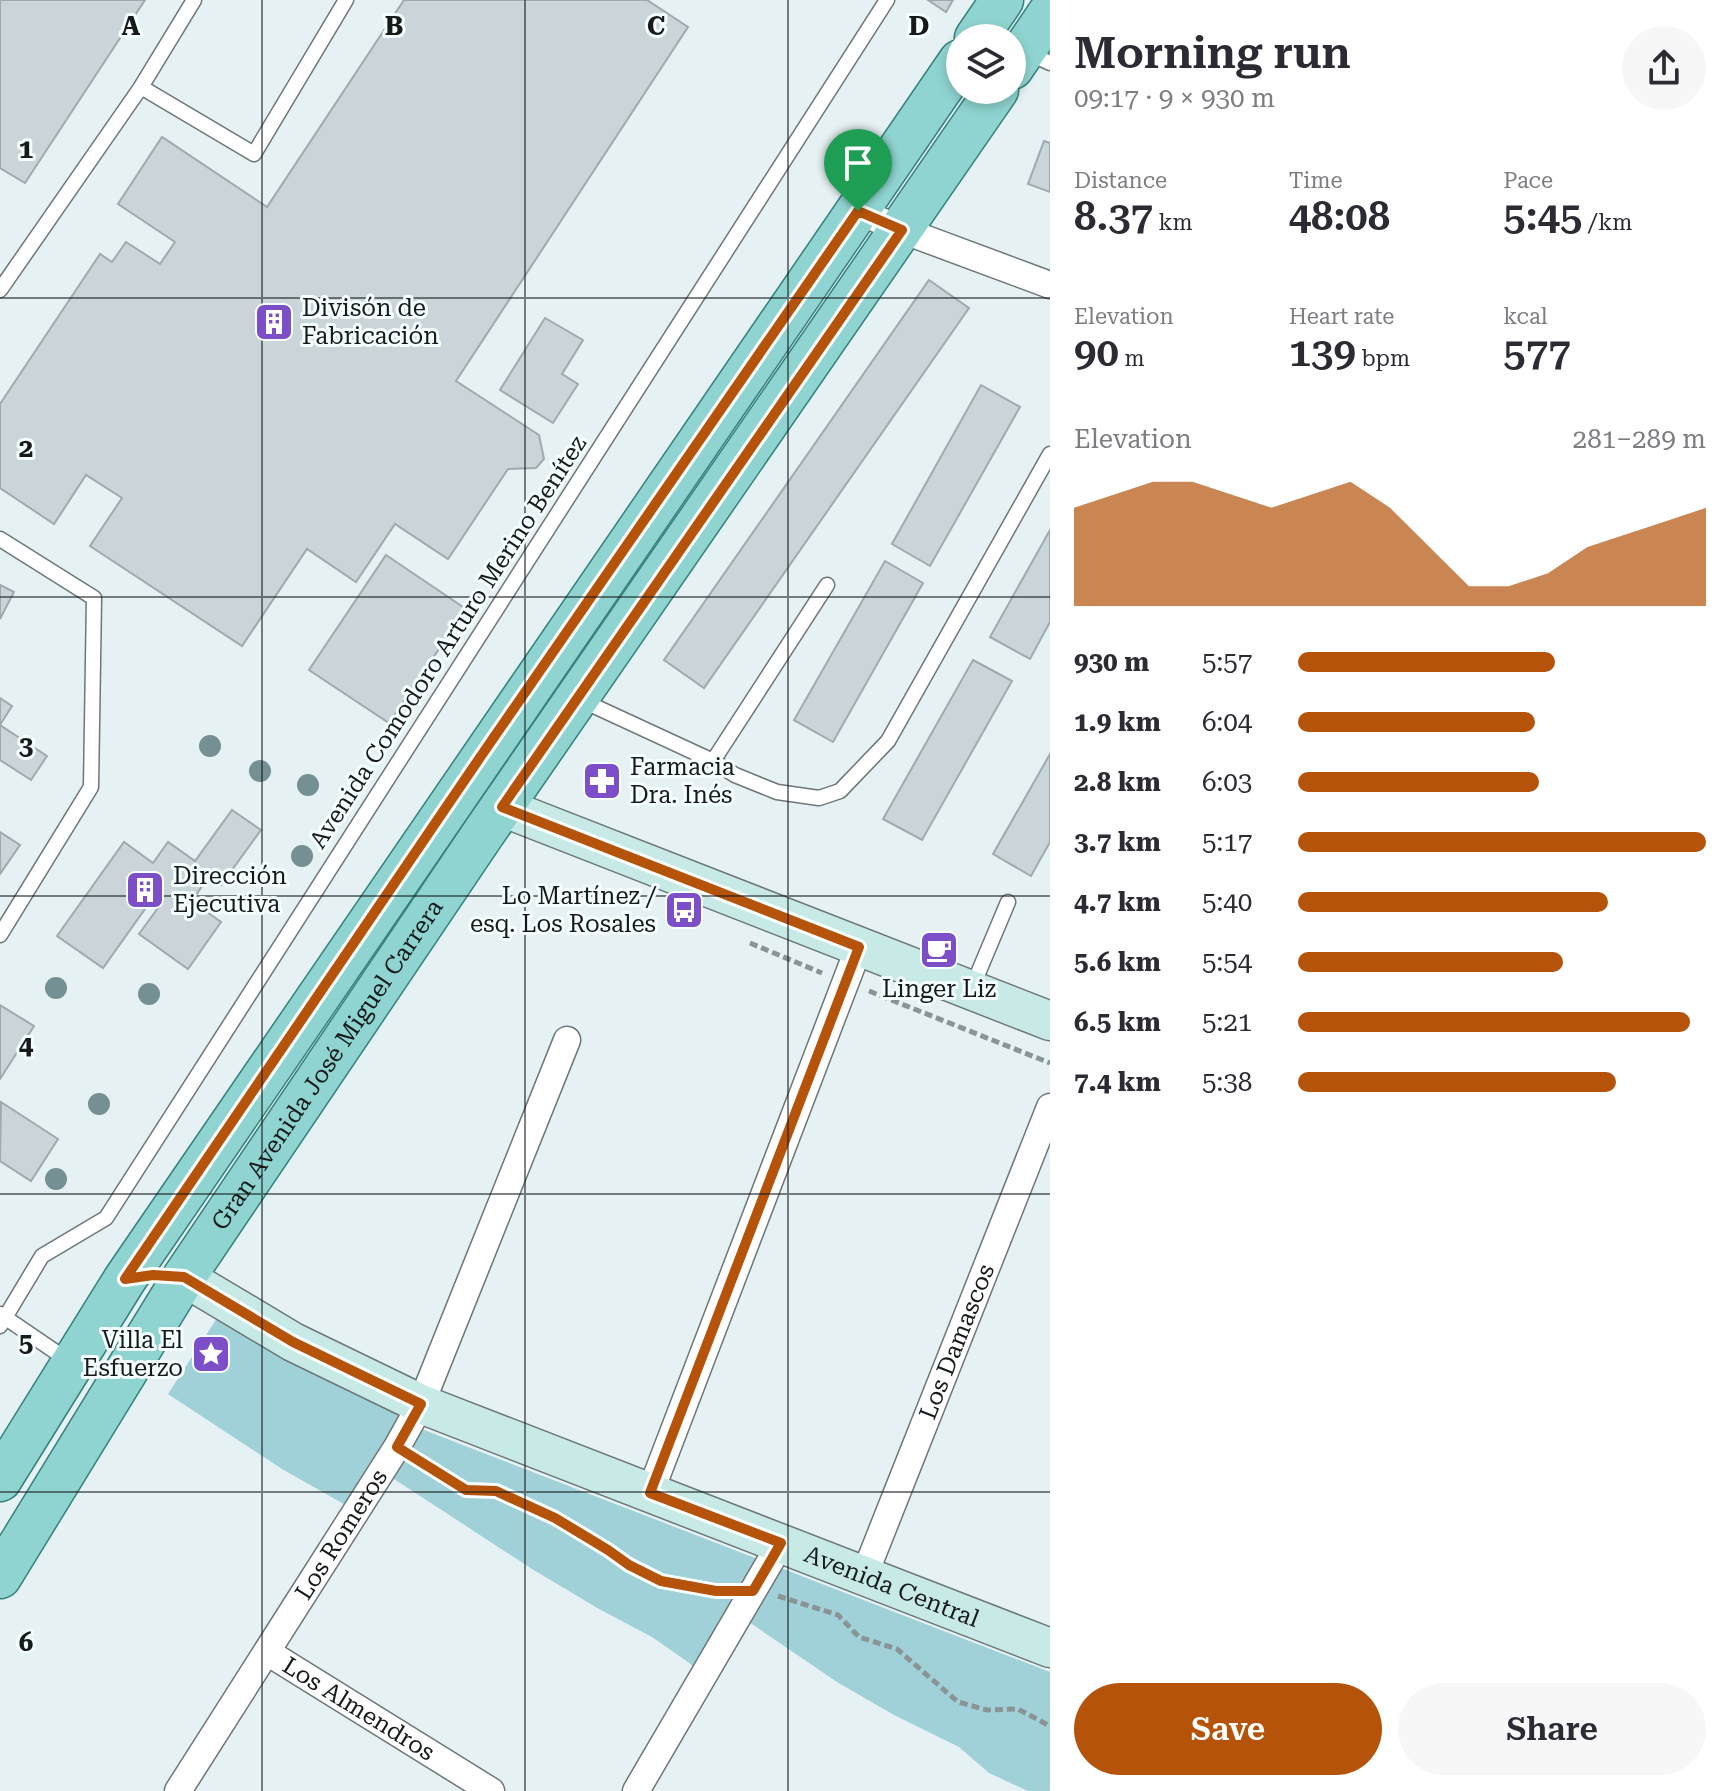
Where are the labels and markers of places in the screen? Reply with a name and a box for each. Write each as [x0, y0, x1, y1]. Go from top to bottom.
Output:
pin [824, 129, 892, 211]
place label: Divisón de Fabricación [302, 294, 439, 350]
building icon: Divisón de Fabricación [253, 301, 295, 343]
place label: Farmacia Dra. Inés [630, 753, 735, 809]
pharmacy icon: Farmacia Dra. Inés [581, 760, 623, 802]
place label: Dirección Ejecutiva [173, 862, 287, 918]
building icon: Dirección Ejecutiva [124, 869, 166, 911]
place label: Lo Martínez / esq. Los Rosales [470, 882, 657, 938]
bus stop icon: Lo Martínez / esq. Los Rosales [663, 889, 705, 931]
cafe icon: Linger Liz [918, 929, 960, 971]
place label: Linger Liz [882, 975, 996, 1003]
place label: Villa El Esfuerzo [83, 1326, 183, 1382]
place icon: Villa El Esfuerzo [190, 1333, 232, 1375]

